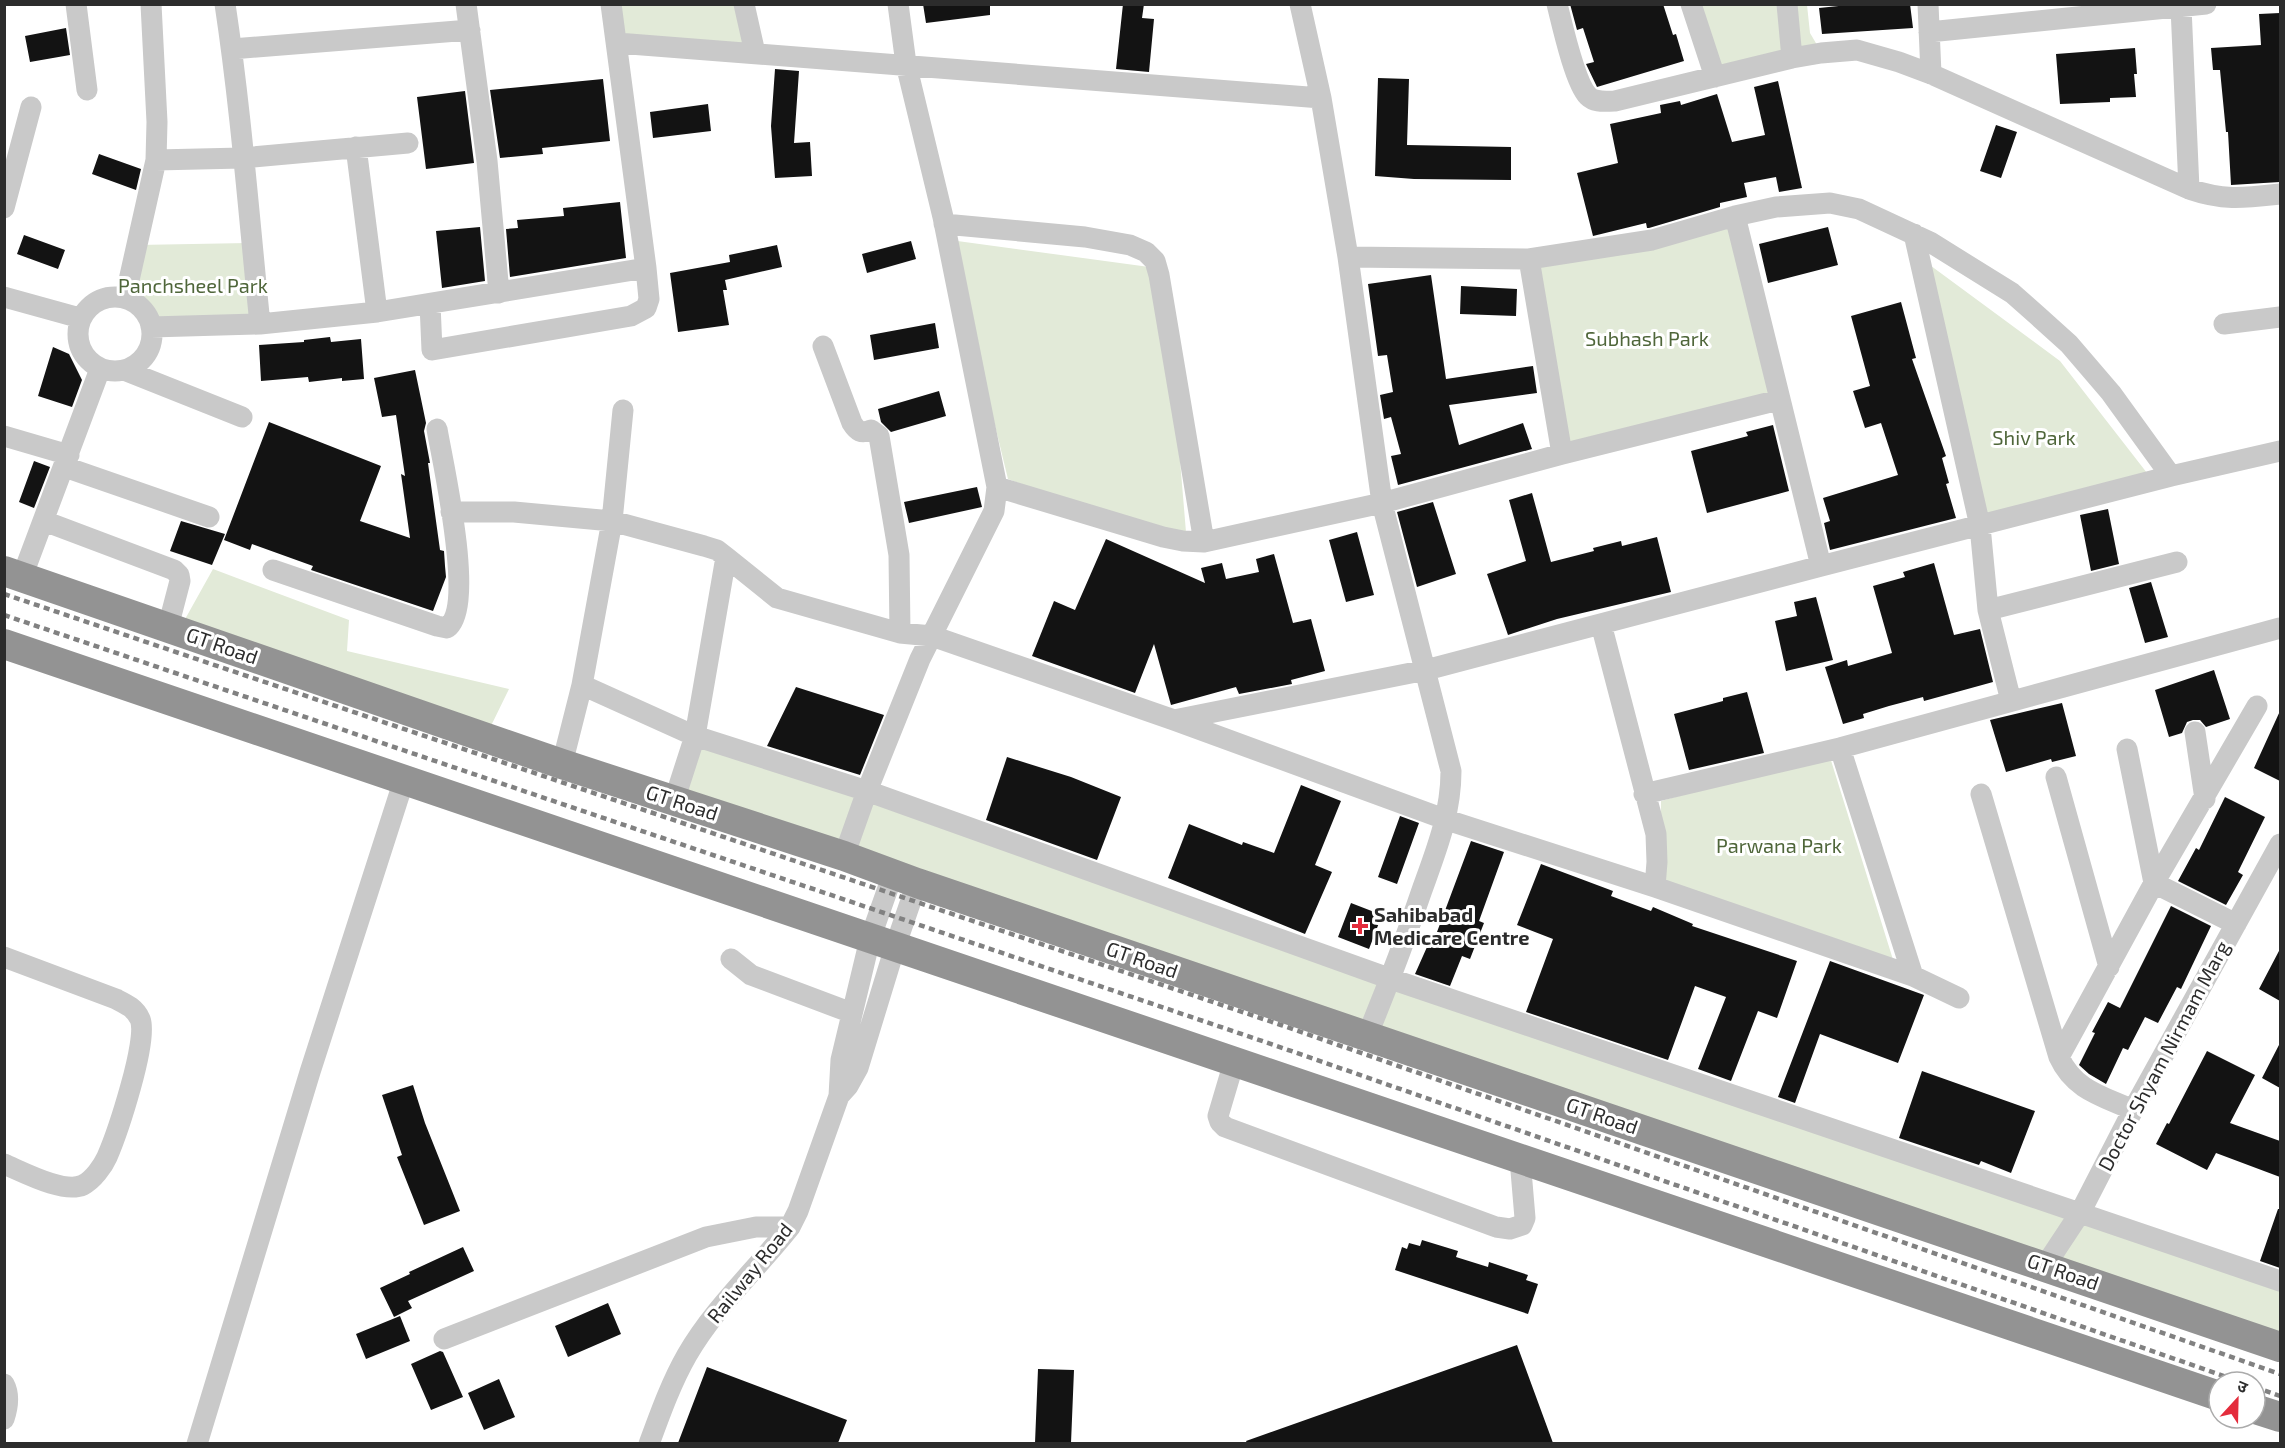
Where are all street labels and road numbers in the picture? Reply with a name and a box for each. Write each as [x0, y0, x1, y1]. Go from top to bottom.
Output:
street label: GT Road [183, 622, 261, 668]
street label: GT Road [643, 779, 721, 825]
street label: GT Road [1103, 936, 1181, 982]
street label: Doctor Shyam Nirmam Marg [2092, 936, 2234, 1175]
street label: GT Road [1563, 1092, 1641, 1138]
street label: Railway Road [701, 1217, 797, 1327]
street label: GT Road [2024, 1248, 2102, 1294]

